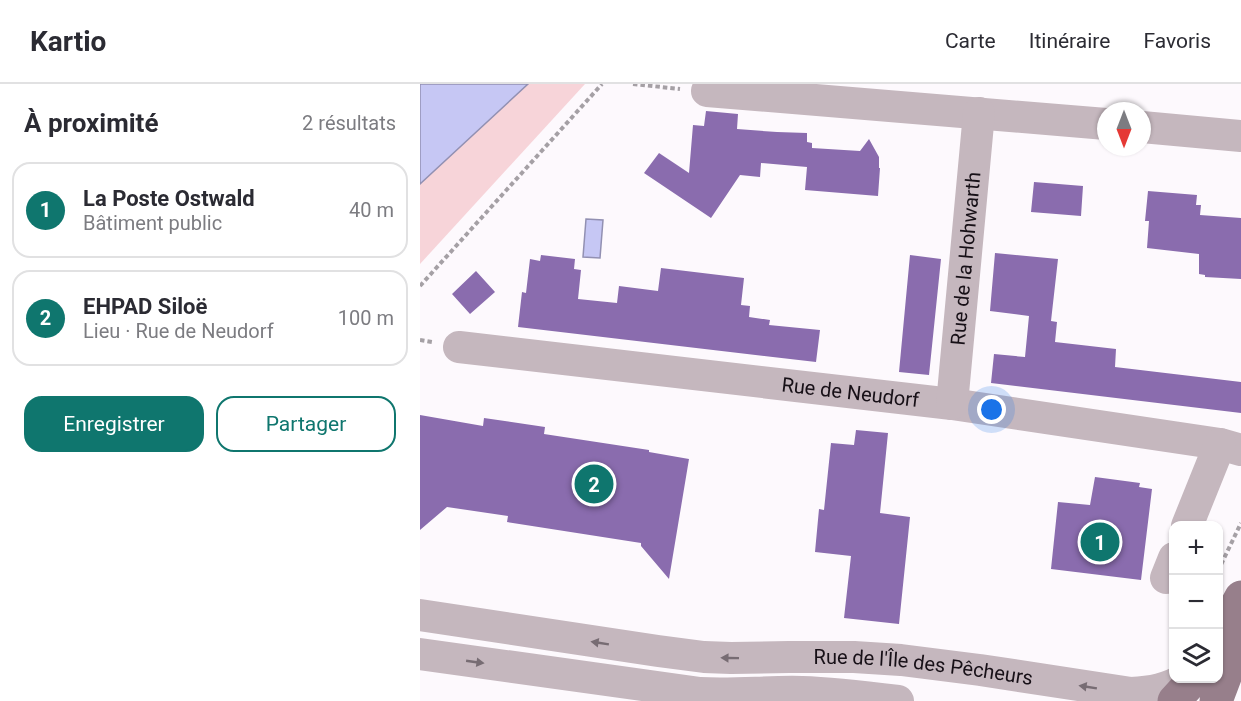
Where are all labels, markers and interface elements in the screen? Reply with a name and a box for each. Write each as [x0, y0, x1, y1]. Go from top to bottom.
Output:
text: Kartio [30, 25, 106, 58]
text: Carte [945, 29, 996, 53]
text: Itinéraire [1029, 29, 1110, 53]
text: Favoris [1143, 29, 1211, 53]
north arrow [1097, 102, 1151, 156]
text: À proximité [24, 108, 158, 138]
text: 2 résultats [302, 111, 396, 135]
street label: Rue de la Hohwarth [946, 171, 985, 346]
text: La Poste Ostwald [83, 186, 255, 211]
text: 1 [40, 198, 51, 222]
text: 40 m [349, 198, 394, 222]
text: Bâtiment public [83, 211, 222, 235]
text: EHPAD Siloë [83, 294, 207, 319]
text: 2 [40, 306, 51, 330]
text: 100 m [338, 306, 394, 330]
text: Lieu · Rue de Neudorf [83, 319, 274, 343]
street label: Rue de Neudorf [780, 372, 921, 412]
your location [977, 395, 1006, 424]
button: Enregistrer [24, 396, 204, 452]
button: Partager [216, 396, 396, 452]
pin: 2 [574, 462, 614, 506]
pin: 1 [1080, 520, 1120, 564]
map controls [1169, 521, 1223, 683]
button: + [1169, 521, 1223, 575]
button: − [1169, 575, 1223, 629]
button: layers [1169, 629, 1223, 683]
one-way arrow [591, 638, 610, 647]
street label: Rue de l'Île des Pêcheurs [814, 645, 1035, 690]
one-way arrow [721, 653, 740, 663]
one-way arrow [466, 657, 485, 666]
one-way arrow [1079, 682, 1098, 691]

